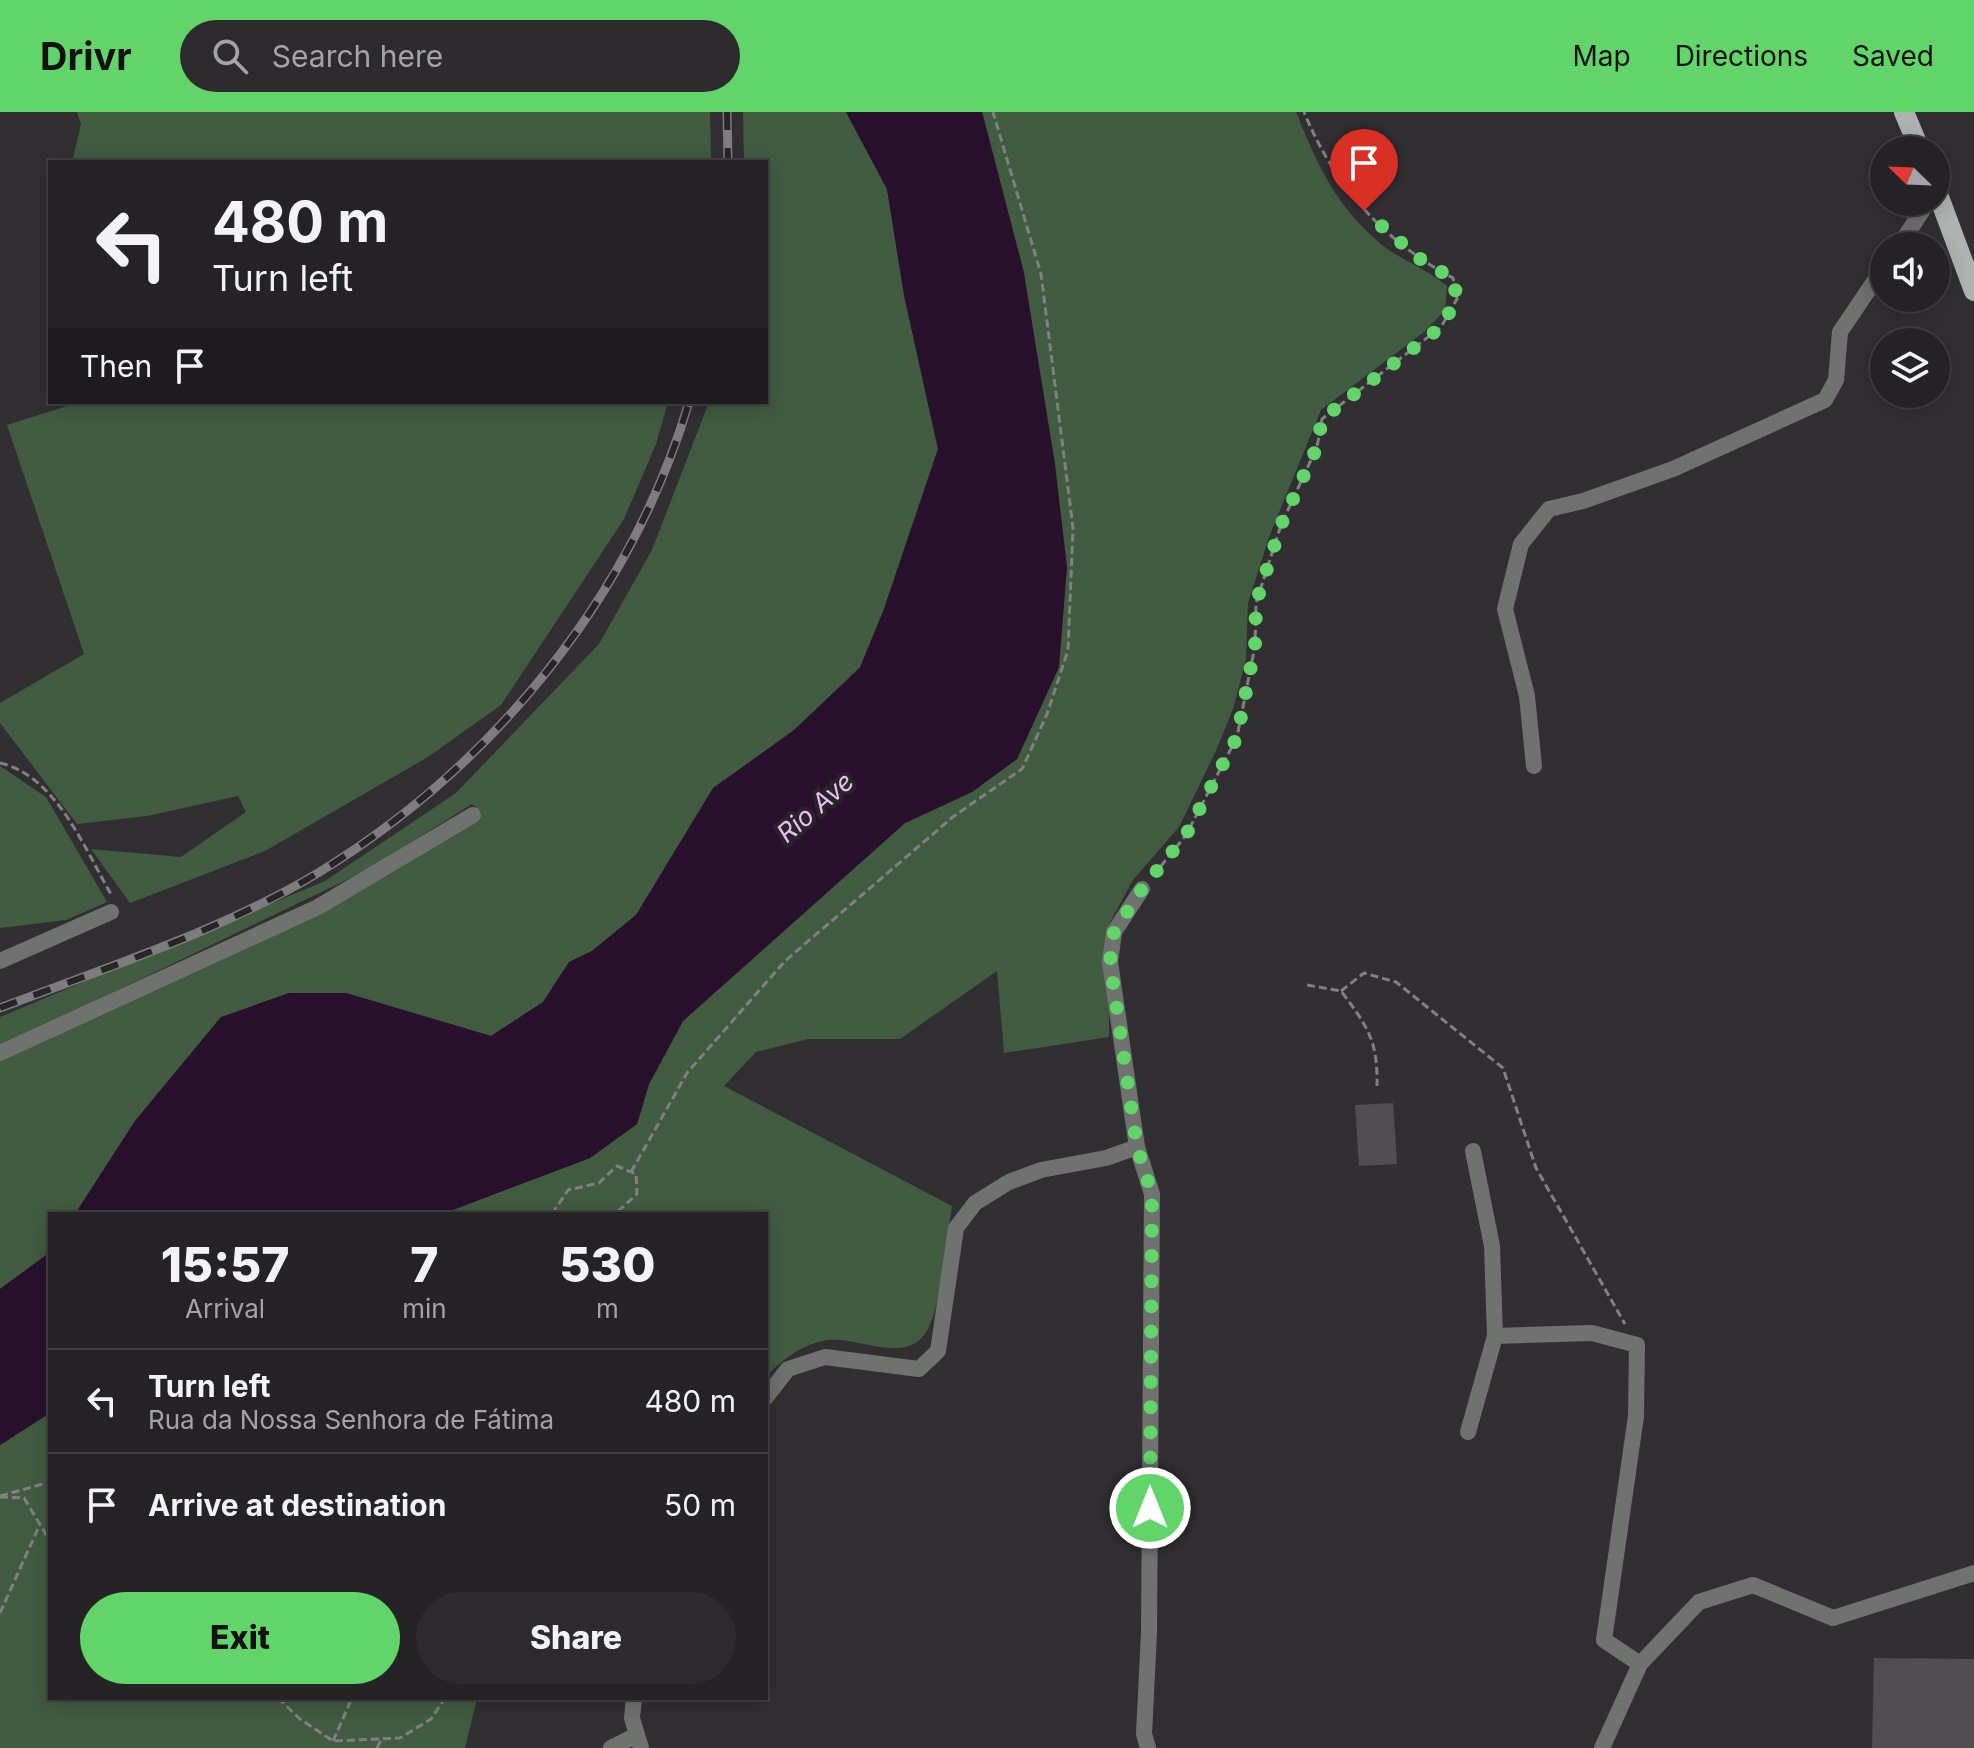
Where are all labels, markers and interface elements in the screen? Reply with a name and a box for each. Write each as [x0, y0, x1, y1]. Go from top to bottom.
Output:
search box [180, 20, 740, 92]
text: Drivr [40, 33, 132, 79]
icon: search [208, 34, 252, 78]
text: Search here [272, 38, 443, 74]
text: Map [1572, 39, 1631, 73]
text: Directions [1675, 39, 1808, 73]
text: Saved [1852, 39, 1934, 73]
pin [1330, 129, 1398, 211]
north arrow [1870, 136, 1950, 216]
map controls [1870, 136, 1950, 408]
icon: arrive [1342, 141, 1386, 185]
text: 480 m [212, 188, 388, 256]
icon: left [80, 192, 184, 296]
button: sound [1870, 232, 1950, 312]
text: Turn left [212, 256, 353, 300]
button: layers [1870, 328, 1950, 408]
icon: arrive [168, 344, 212, 388]
text: Then [80, 348, 152, 384]
water label: Rio Ave [770, 765, 860, 849]
text: 15:57 [161, 1235, 290, 1294]
text: 7 [410, 1235, 439, 1294]
text: 530 [559, 1235, 655, 1294]
text: Arrival [185, 1293, 265, 1324]
text: min [402, 1293, 447, 1324]
text: m [596, 1293, 619, 1324]
text: Turn left [148, 1368, 270, 1404]
icon: left [80, 1379, 124, 1423]
text: 480 m [644, 1383, 736, 1419]
text: Rua da Nossa Senhora de Fátima [148, 1404, 554, 1435]
position arrow [1108, 1466, 1192, 1550]
icon: arrive [80, 1483, 124, 1527]
text: Arrive at destination [148, 1487, 446, 1523]
text: 50 m [664, 1487, 736, 1523]
button: Exit [80, 1592, 400, 1684]
button: Share [416, 1592, 736, 1684]

